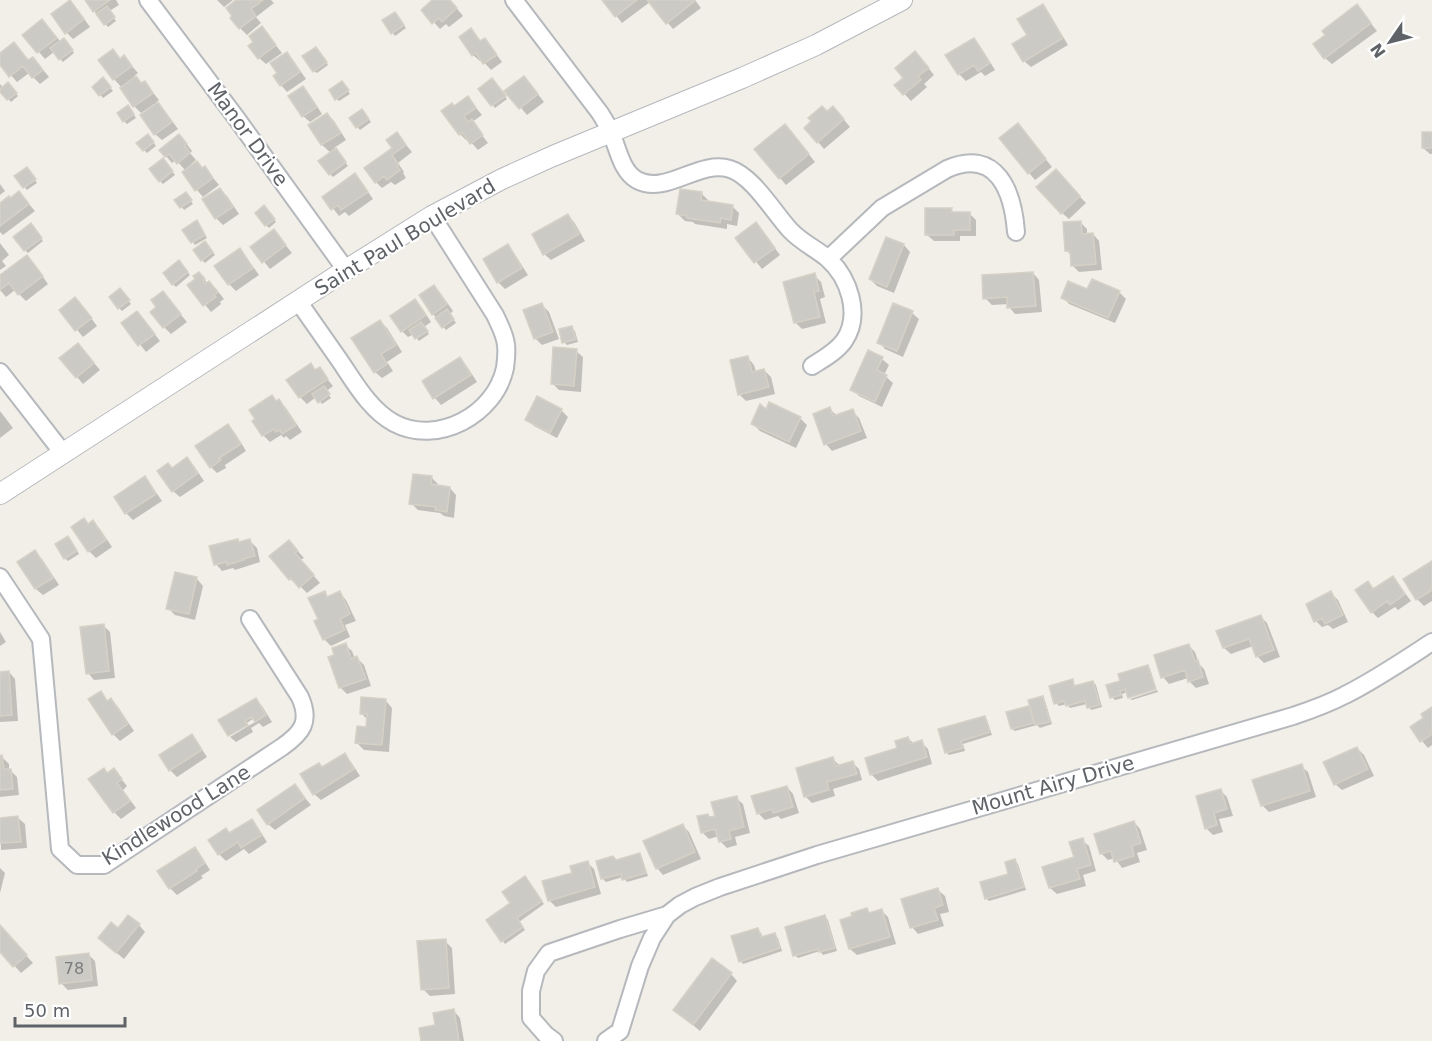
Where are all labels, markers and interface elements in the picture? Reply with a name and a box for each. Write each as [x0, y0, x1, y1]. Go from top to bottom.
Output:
north arrow [1360, 12, 1420, 72]
text: N [1367, 39, 1390, 61]
street label: Manor Drive [202, 77, 294, 191]
street label: Saint Paul Boulevard [310, 174, 500, 300]
street label: Mount Airy Drive [969, 750, 1137, 820]
street label: Kindlewood Lane [97, 760, 255, 870]
house number: 78 [64, 959, 84, 978]
scale bar [15, 990, 124, 1028]
text: 50 m [24, 1000, 70, 1021]

